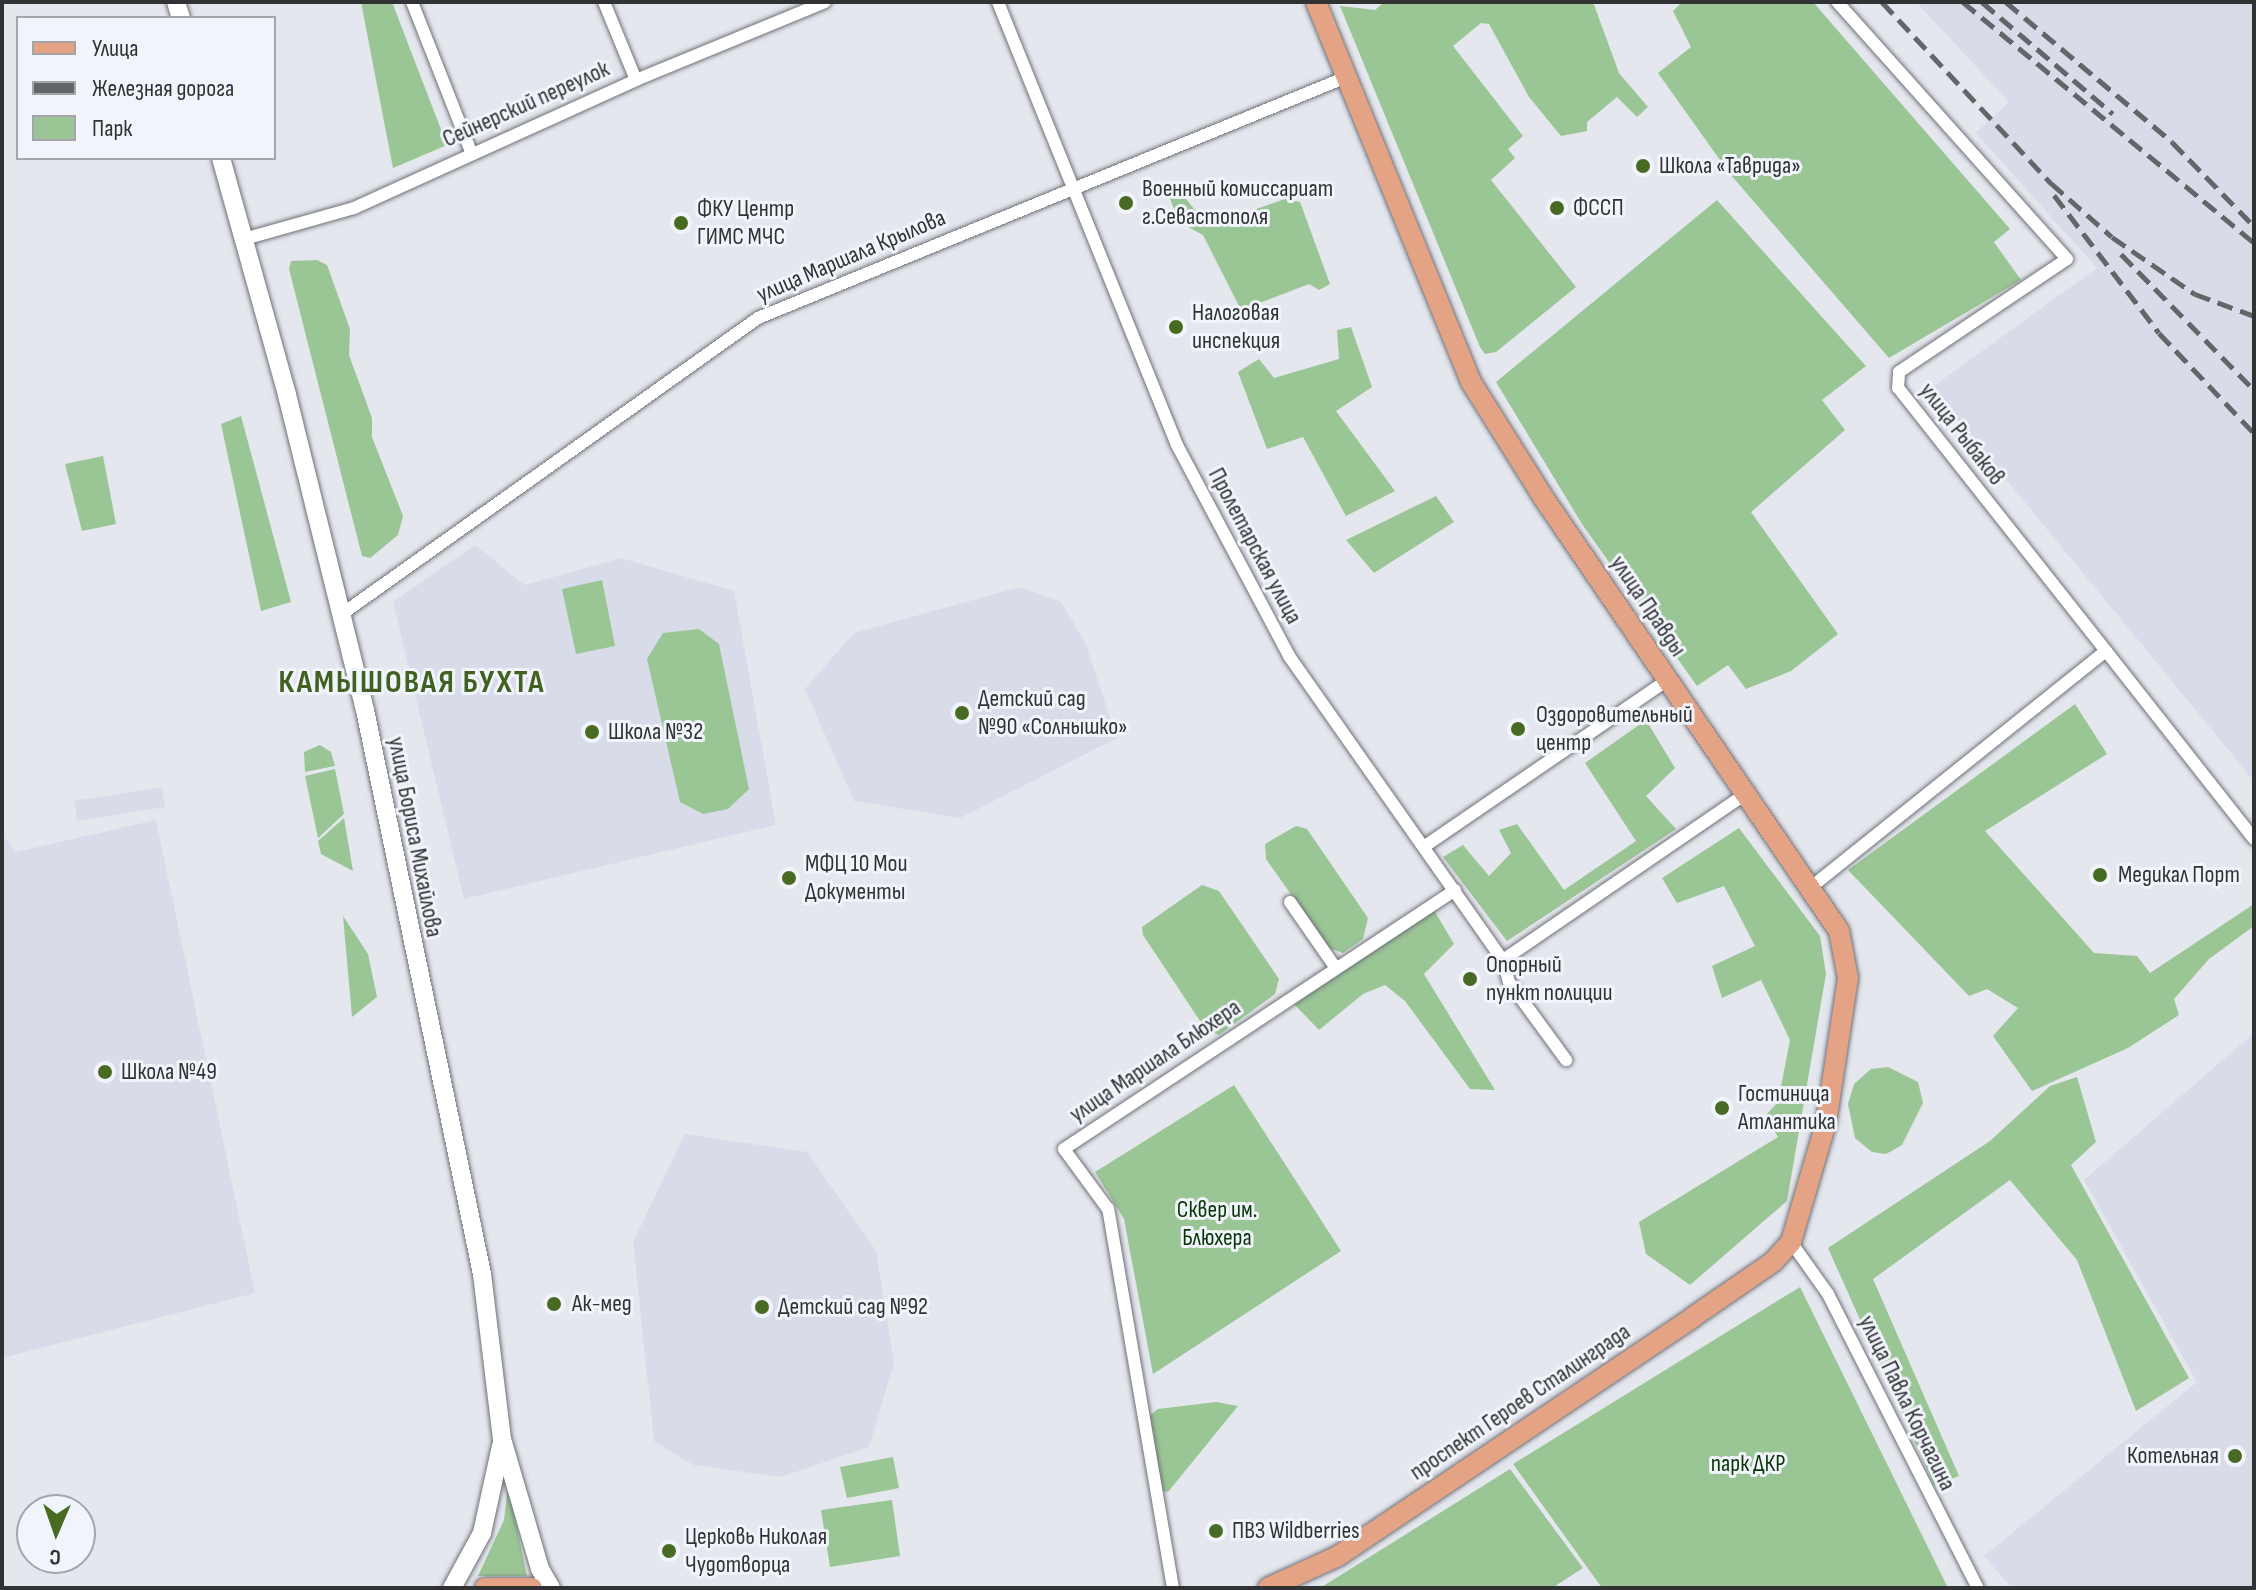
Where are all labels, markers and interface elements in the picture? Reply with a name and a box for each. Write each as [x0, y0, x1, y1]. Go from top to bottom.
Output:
legend [16, 16, 276, 160]
text: Улица [92, 34, 138, 63]
street label: Сейнерский переулок [438, 54, 614, 154]
text: Железная дорога [92, 74, 234, 103]
text: Парк [92, 114, 132, 143]
place label: Школа «Таврида» [1659, 152, 1801, 180]
marker: Школа «Таврида» [1634, 157, 1652, 175]
place label: Военный комиссариат г.Севастополя [1142, 175, 1333, 231]
marker: Военный комиссариат г.Севастополя [1117, 194, 1135, 212]
place label: ФССП [1573, 194, 1624, 222]
place label: ФКУ Центр ГИМС МЧС [697, 195, 794, 251]
marker: ФССП [1548, 199, 1566, 217]
street label: улица Маршала Крылова [752, 203, 950, 309]
marker: ФКУ Центр ГИМС МЧС [672, 214, 690, 232]
place label: Налоговая инспекция [1192, 299, 1280, 355]
marker: Налоговая инспекция [1167, 318, 1185, 336]
street label: улица Рыбаков [1913, 377, 2011, 491]
street label: Пролетарская улица [1202, 463, 1308, 629]
street label: улица Правды [1604, 550, 1692, 662]
district label: КАМЫШОВАЯ БУХТА [279, 664, 545, 702]
place label: Детский сад №90 «Солнышко» [978, 685, 1128, 741]
place label: Оздоровительный центр [1536, 701, 1693, 757]
marker: Детский сад №90 «Солнышко» [953, 704, 971, 722]
place label: Школа №32 [608, 718, 703, 746]
marker: Оздоровительный центр [1507, 718, 1529, 740]
marker: Школа №32 [583, 723, 601, 741]
street label: улица Бориса Михайлова [381, 734, 449, 940]
place label: МФЦ 10 Мои Документы [805, 850, 908, 906]
place label: Медикал Порт [2118, 861, 2240, 889]
marker: Медикал Порт [2089, 864, 2111, 886]
marker: МФЦ 10 Мои Документы [780, 869, 798, 887]
place label: Опорный пункт полиции [1486, 951, 1613, 1007]
marker: Опорный пункт полиции [1461, 970, 1479, 988]
street label: улица Маршала Блюхера [1064, 993, 1246, 1129]
place label: Школа №49 [121, 1058, 217, 1086]
marker: Школа №49 [96, 1063, 114, 1081]
place label: Гостиница Атлантика [1738, 1080, 1836, 1136]
marker: Гостиница Атлантика [1713, 1099, 1731, 1117]
park label: Сквер им. Блюхера [1177, 1196, 1257, 1252]
place label: Ак-мед [572, 1290, 632, 1318]
marker: Ак-мед [543, 1293, 565, 1315]
place label: Детский сад №92 [778, 1293, 928, 1321]
marker: Детский сад №92 [753, 1298, 771, 1316]
street label: улица Павла Корчагина [1852, 1311, 1962, 1495]
street label: проспект Героев Сталинграда [1404, 1317, 1636, 1487]
place label: Котельная [2127, 1442, 2219, 1470]
marker: Котельная [2226, 1447, 2244, 1465]
park label: парк ДКР [1711, 1450, 1785, 1478]
north arrow [16, 1494, 96, 1574]
place label: ПВЗ Wildberries [1232, 1517, 1360, 1545]
marker: ПВЗ Wildberries [1207, 1522, 1225, 1540]
place label: Церковь Николая Чудотворца [685, 1523, 827, 1579]
marker: Церковь Николая Чудотворца [660, 1542, 678, 1560]
text: С [49, 1543, 61, 1570]

